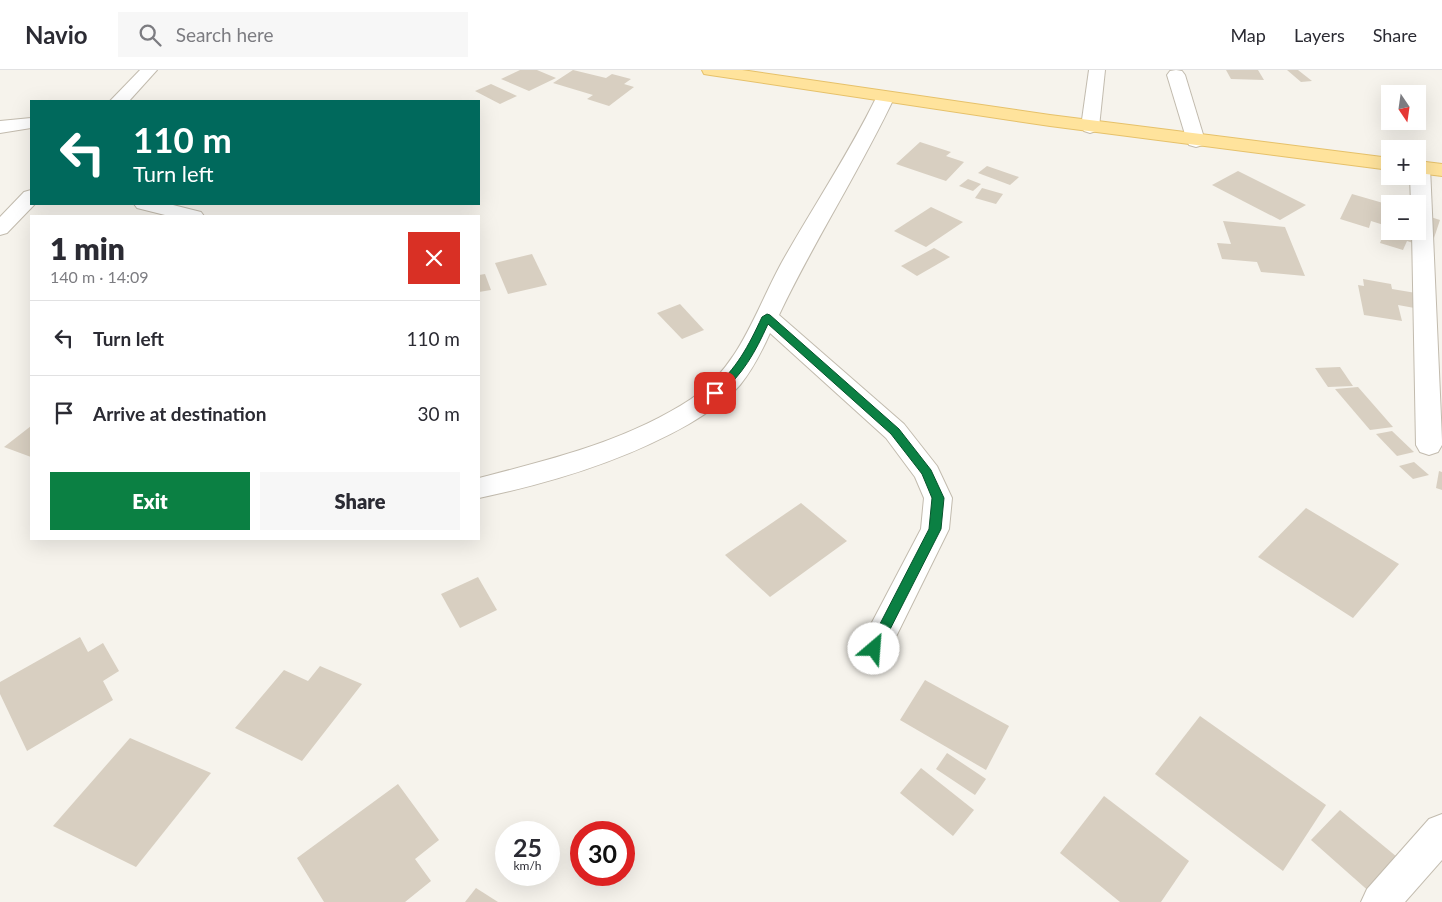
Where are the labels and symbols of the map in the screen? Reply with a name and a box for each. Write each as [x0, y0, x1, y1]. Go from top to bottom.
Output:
north arrow [1381, 85, 1426, 130]
pin [694, 372, 736, 414]
position arrow [847, 622, 899, 674]
speed limit sign: 30 [570, 821, 635, 886]

